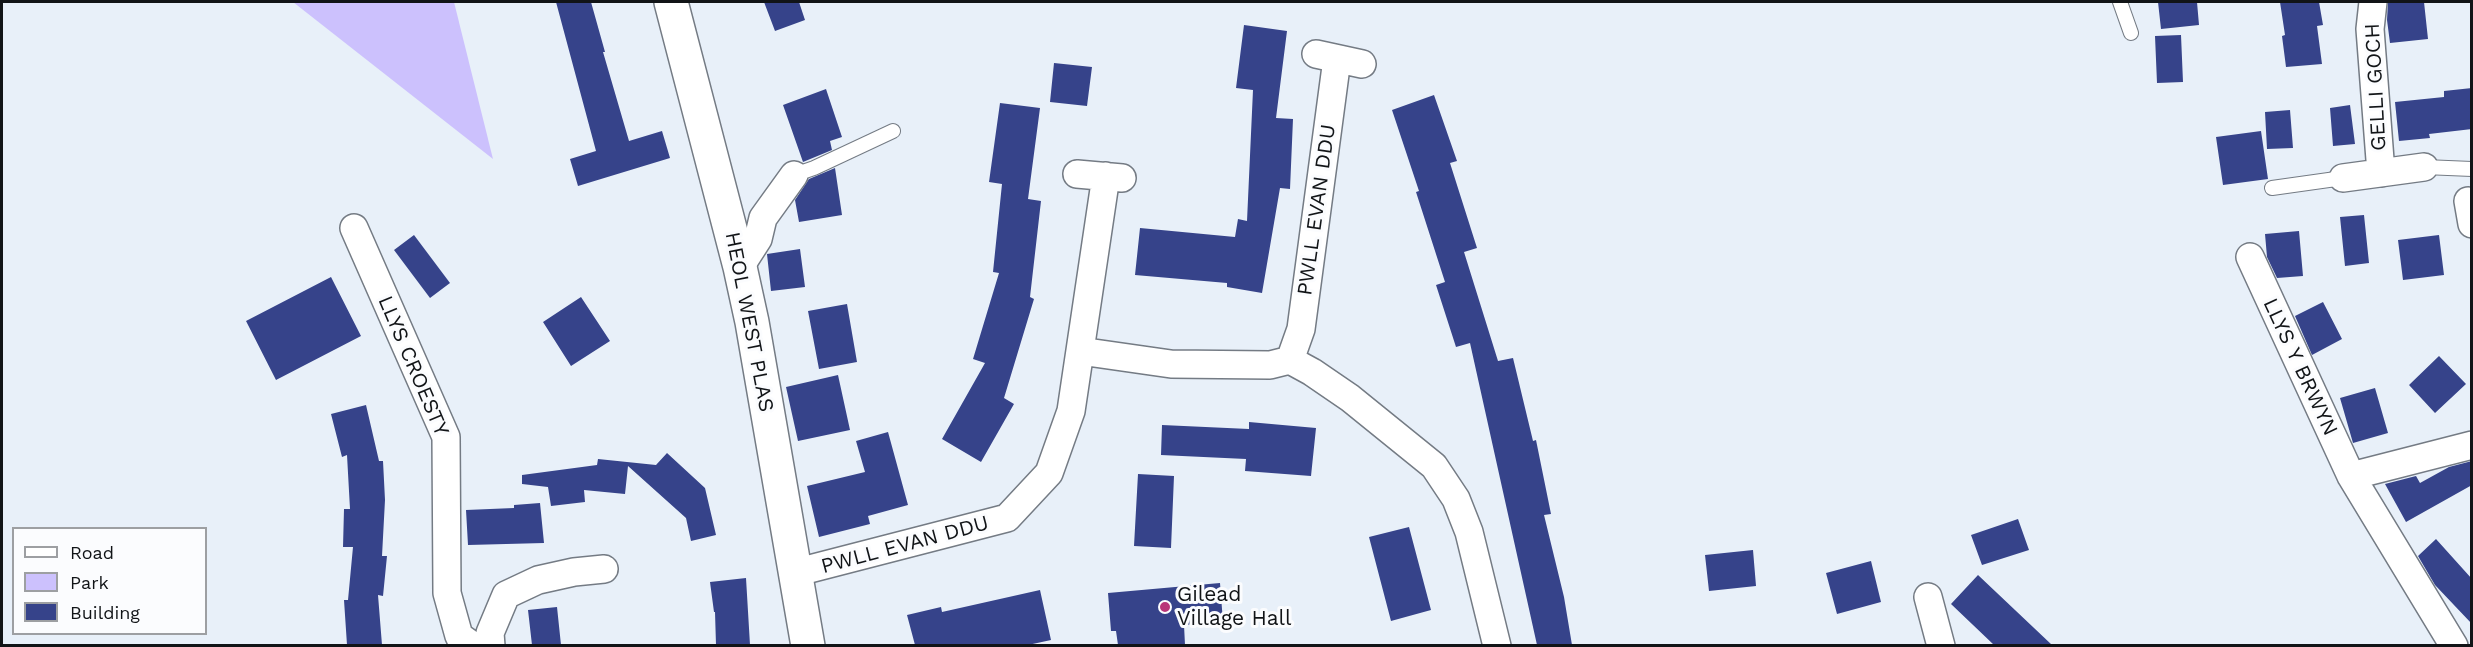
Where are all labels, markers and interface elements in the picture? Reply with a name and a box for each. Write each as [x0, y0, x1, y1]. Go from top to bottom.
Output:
street label: GELLI GOCH [2360, 23, 2392, 151]
street label: PWLL EVAN DDU [1293, 123, 1341, 297]
street label: HEOL WEST PLAS [719, 230, 779, 414]
street label: LLYS CROESTY [372, 292, 454, 440]
street label: LLYS Y BRWYN [2257, 294, 2343, 440]
street label: PWLL EVAN DDU [818, 510, 992, 580]
legend [12, 527, 207, 635]
text: Road [70, 542, 114, 563]
text: Park [70, 572, 109, 593]
place label: Gilead Village Hall [1177, 582, 1291, 632]
marker: Gilead Village Hall [1158, 600, 1172, 614]
text: Building [70, 602, 140, 623]

